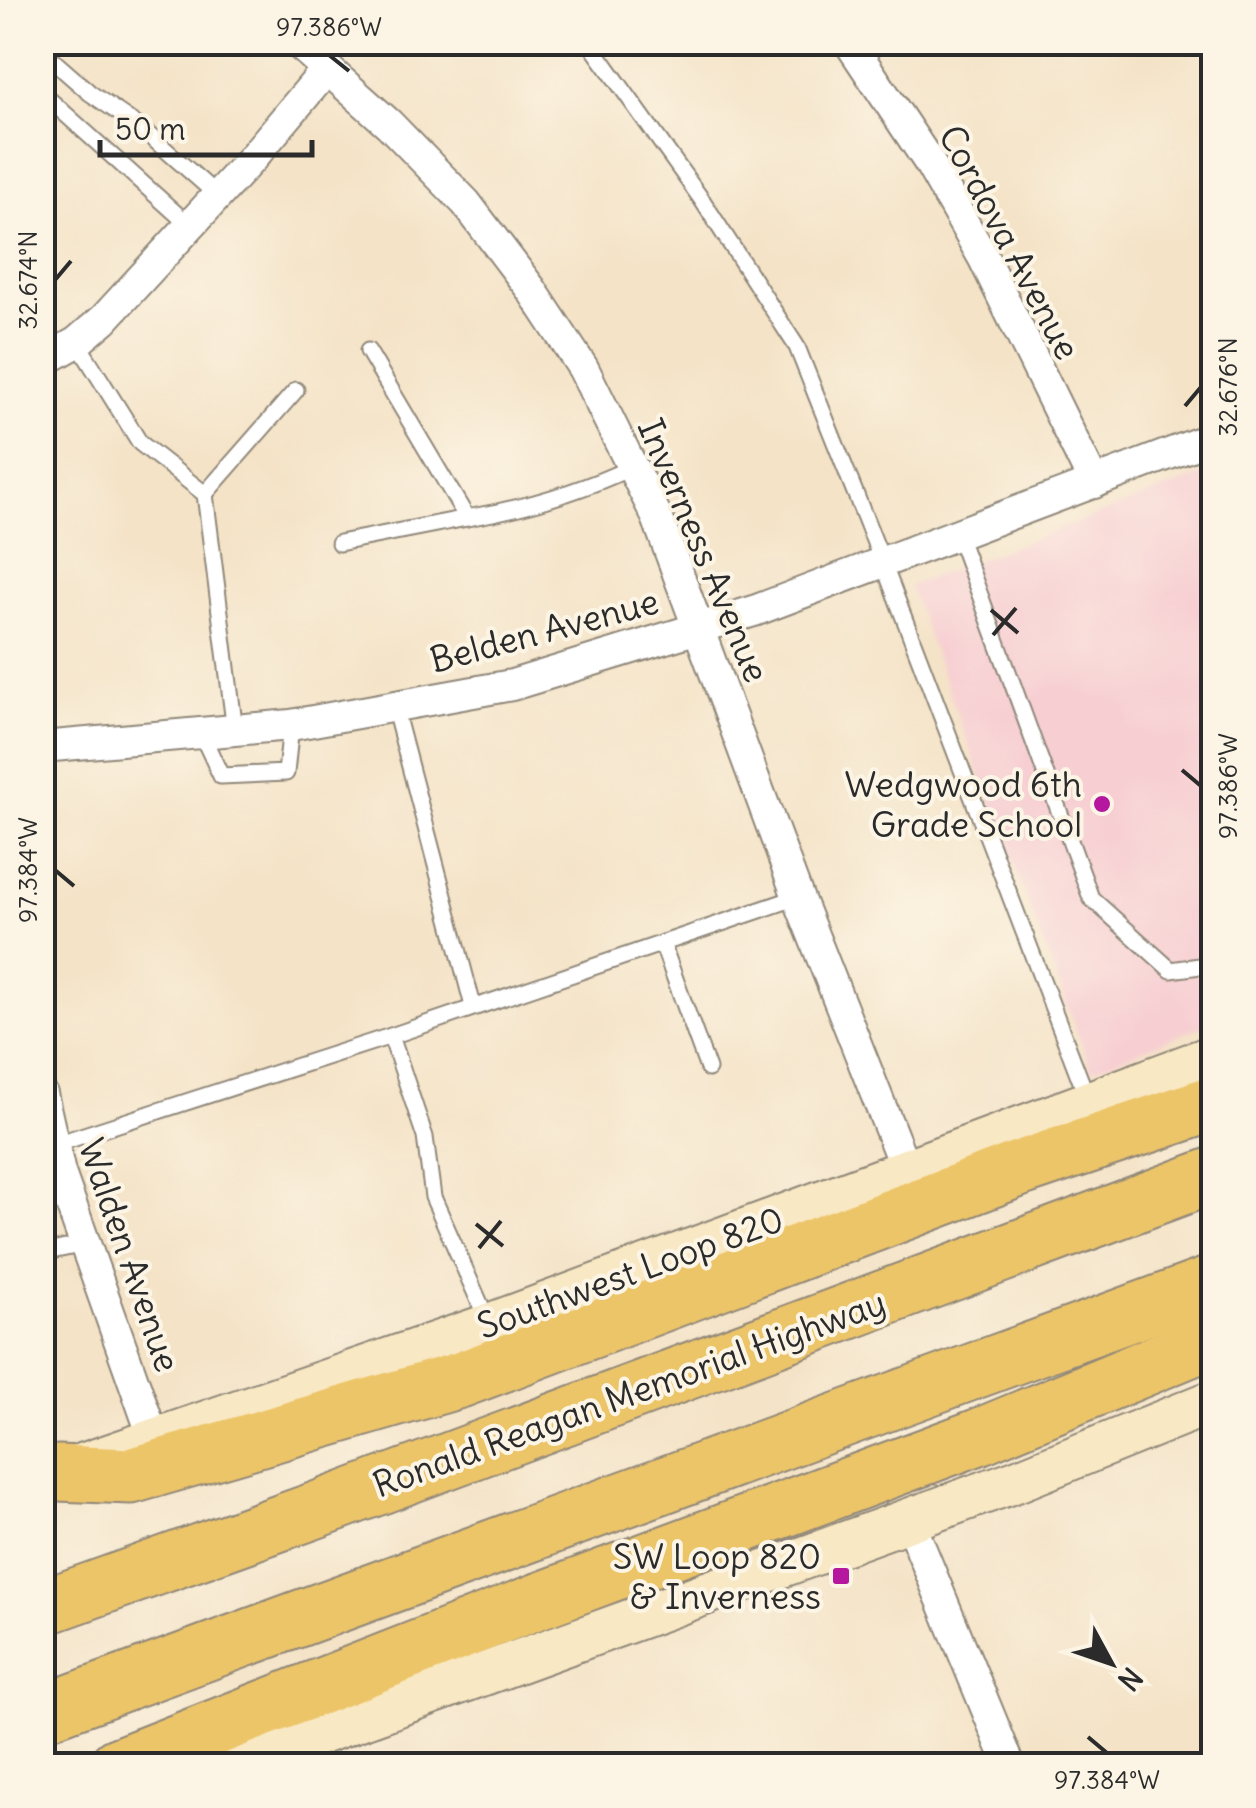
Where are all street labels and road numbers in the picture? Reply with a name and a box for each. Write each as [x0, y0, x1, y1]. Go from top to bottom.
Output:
street label: Cordova Avenue [930, 117, 1090, 367]
street label: Inverness Avenue [629, 412, 779, 688]
street label: Belden Avenue [425, 578, 663, 682]
street label: Walden Avenue [70, 1133, 190, 1377]
street label: Southwest Loop 820 [471, 1196, 789, 1348]
street label: Ronald Reagan Memorial Highway [367, 1280, 891, 1506]

